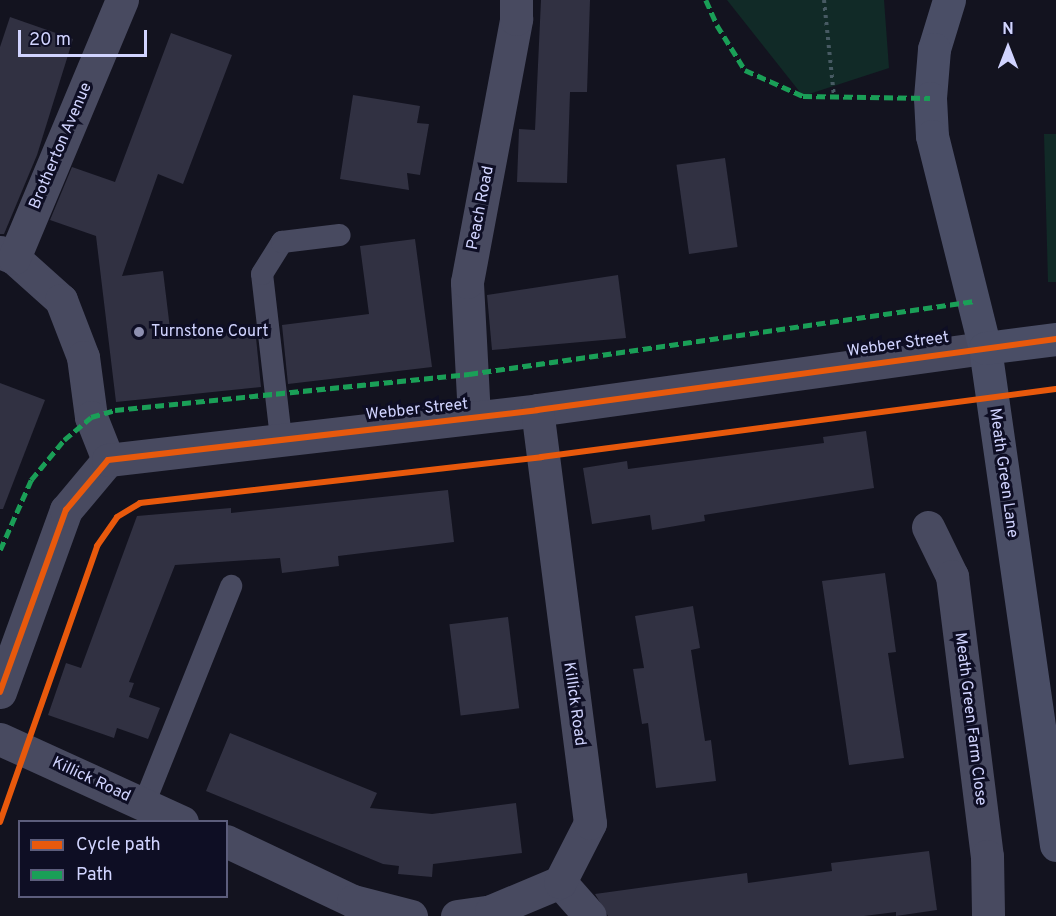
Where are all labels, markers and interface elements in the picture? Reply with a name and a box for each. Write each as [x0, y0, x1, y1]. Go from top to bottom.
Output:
scale bar [21, 18, 150, 56]
north arrow [978, 18, 1038, 78]
text: N [1002, 20, 1014, 40]
text: 20 m [29, 29, 71, 52]
street label: Brotherton Avenue [26, 80, 96, 212]
street label: Peach Road [463, 164, 499, 252]
place label: Turnstone Court [151, 322, 269, 342]
marker: Turnstone Court [132, 325, 146, 339]
street label: Webber Street [846, 328, 950, 362]
street label: Webber Street [365, 395, 469, 425]
street label: Meath Green Lane [984, 407, 1022, 539]
street label: Meath Green Farm Close [950, 631, 990, 807]
street label: Killick Road [559, 661, 589, 747]
street label: Killick Road [49, 753, 133, 807]
legend [18, 820, 228, 898]
text: Cycle path [76, 834, 161, 857]
text: Path [76, 864, 113, 887]

